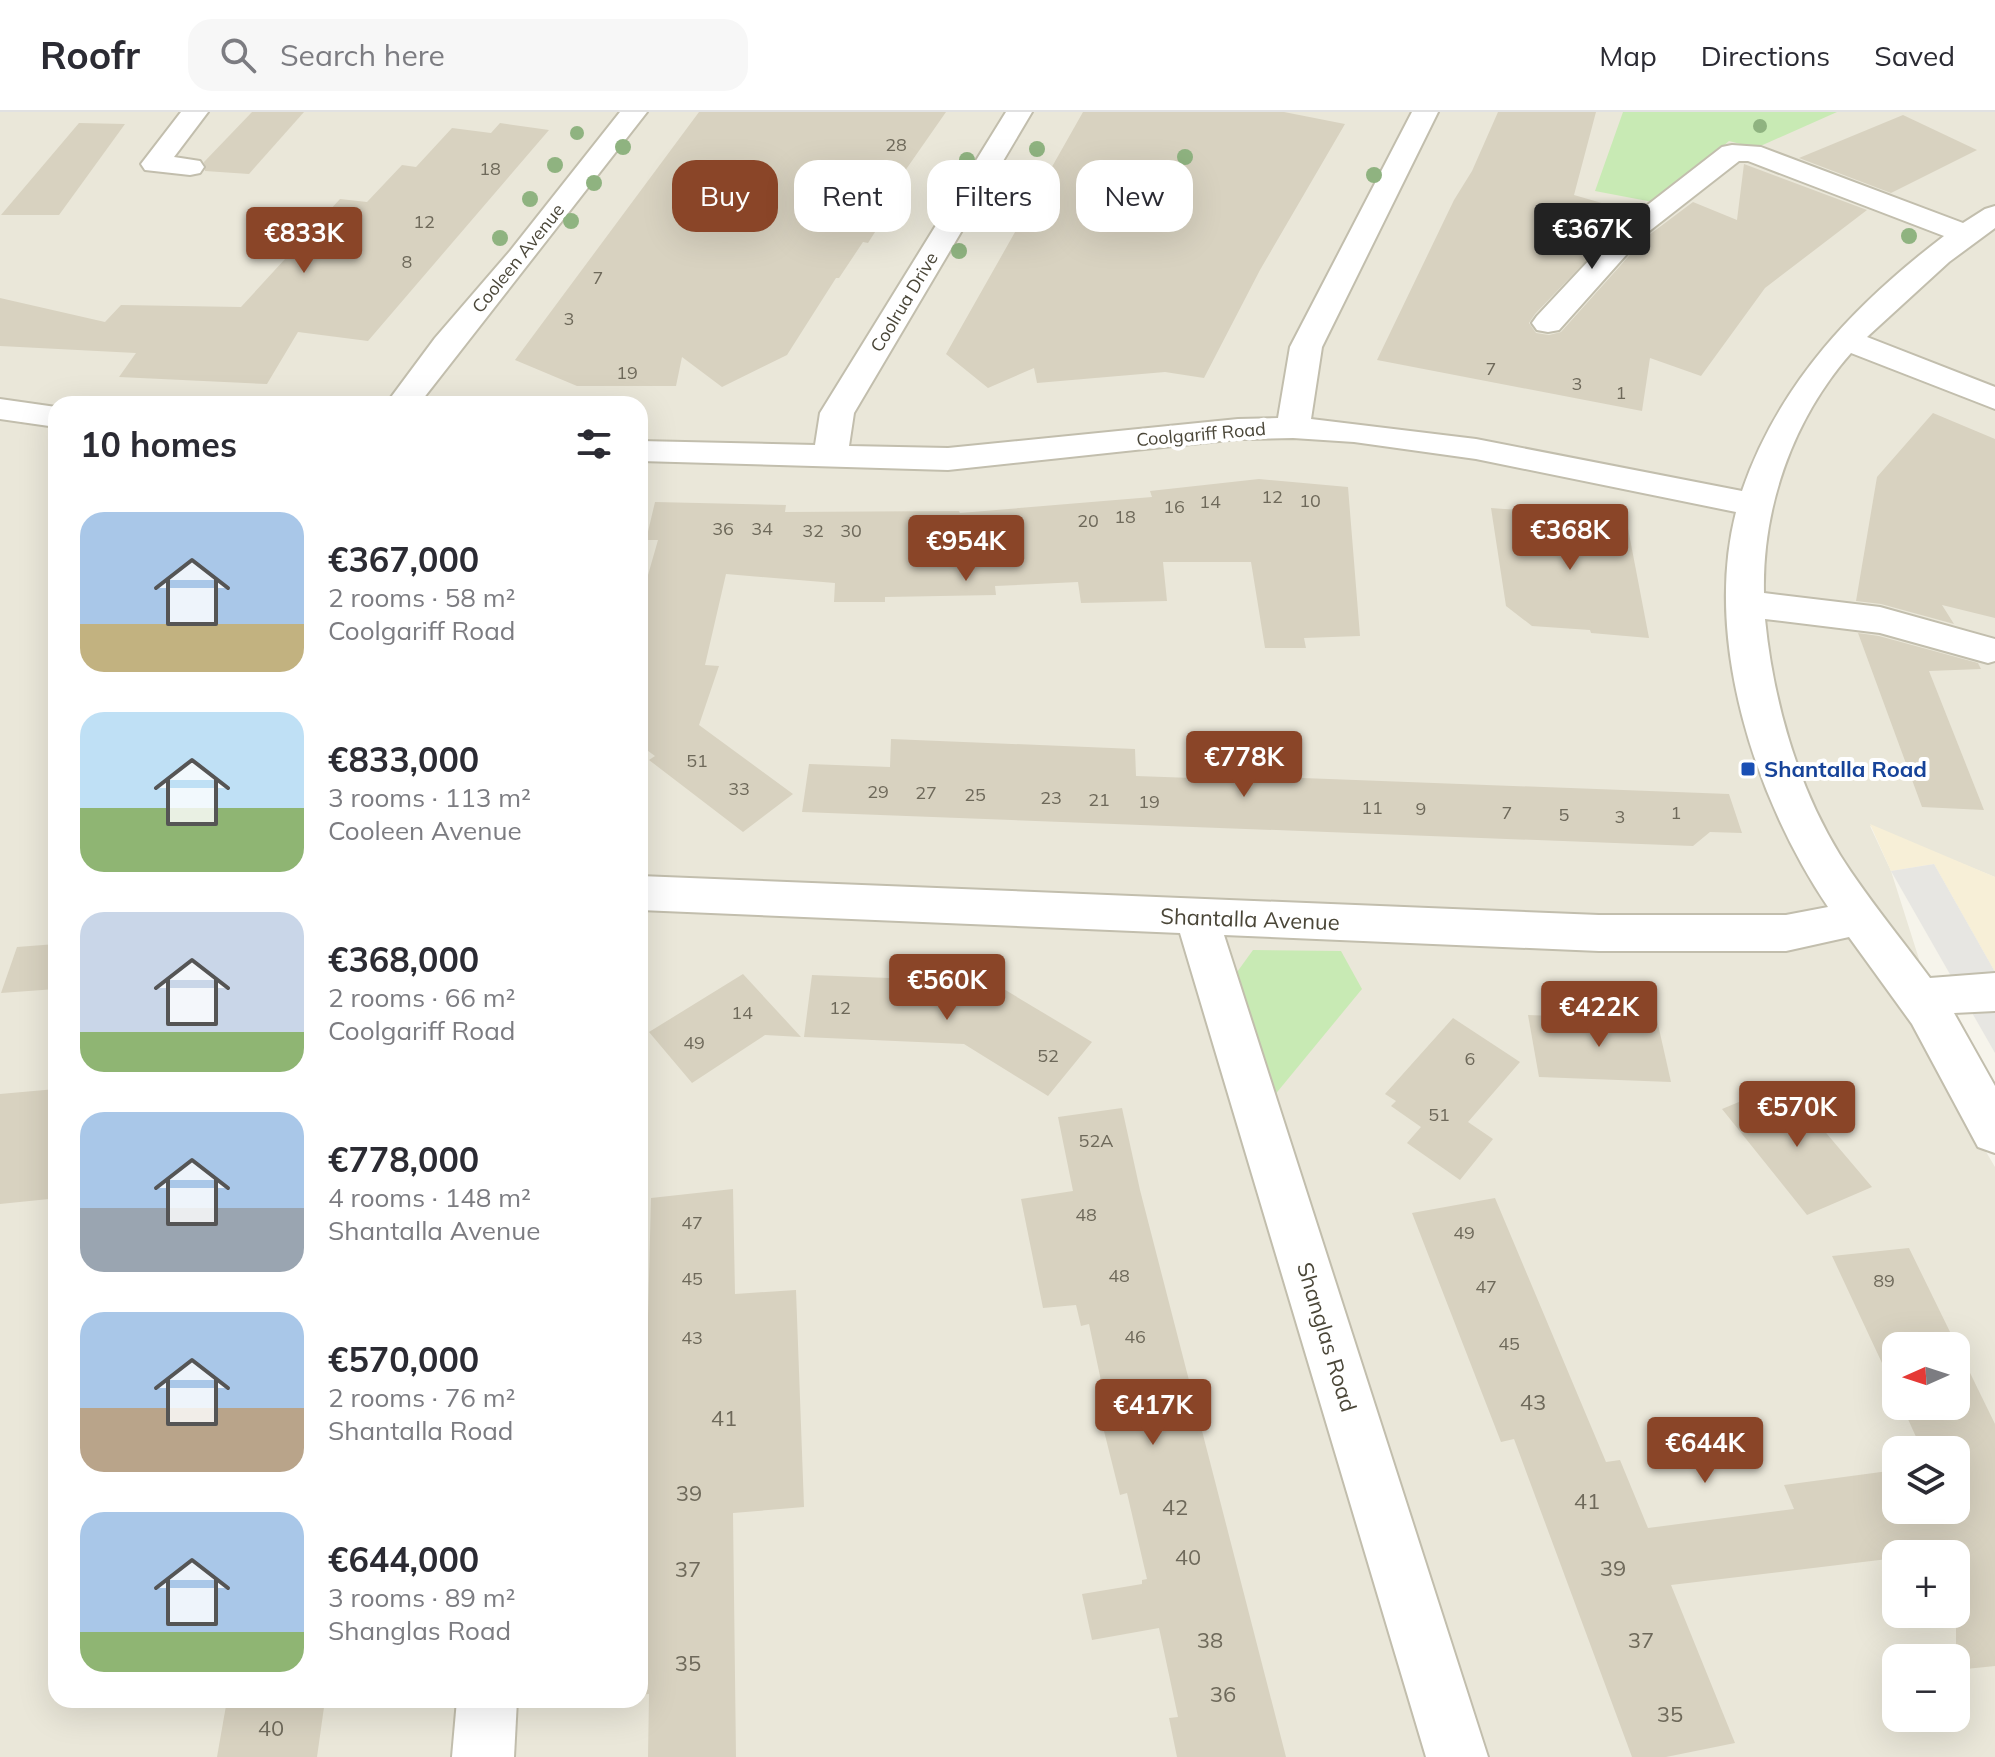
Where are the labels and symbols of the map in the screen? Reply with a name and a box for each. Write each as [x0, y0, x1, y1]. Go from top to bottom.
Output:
house number: 28 [885, 133, 907, 156]
house number: 18 [479, 157, 501, 180]
street label: Cooleen Avenue [467, 199, 569, 317]
pin: €367K [1536, 203, 1648, 271]
pin: €833K [248, 207, 360, 275]
house number: 12 [413, 210, 435, 233]
street label: Coolrua Drive [865, 248, 943, 356]
house number: 8 [402, 250, 412, 273]
house number: 7 [593, 266, 603, 289]
house number: 3 [564, 307, 574, 330]
house number: 7 [1486, 357, 1496, 380]
house number: 19 [616, 361, 638, 384]
house number: 3 [1572, 372, 1582, 395]
house number: 1 [1616, 381, 1626, 404]
street label: Coolgariff Road [1135, 417, 1267, 451]
house number: 12 [1261, 485, 1283, 508]
house number: 10 [1299, 489, 1321, 512]
house number: 14 [1199, 490, 1221, 513]
house number: 16 [1163, 495, 1185, 518]
pin: €368K [1514, 504, 1626, 572]
house number: 18 [1114, 505, 1136, 528]
house number: 20 [1077, 509, 1099, 532]
pin: €954K [910, 515, 1022, 583]
house number: 36 [712, 517, 734, 540]
house number: 34 [751, 517, 773, 540]
house number: 32 [802, 519, 824, 542]
house number: 30 [840, 519, 862, 542]
pin: €778K [1188, 731, 1300, 799]
house number: 51 [686, 749, 708, 772]
place label: Shantalla Road [1764, 755, 1927, 783]
marker: Shantalla Road [1739, 760, 1757, 778]
house number: 33 [728, 777, 750, 800]
house number: 29 [867, 780, 889, 803]
house number: 27 [915, 781, 937, 804]
house number: 25 [964, 783, 986, 806]
house number: 23 [1040, 786, 1062, 809]
house number: 21 [1088, 788, 1110, 811]
house number: 19 [1138, 790, 1160, 813]
house number: 11 [1361, 796, 1383, 819]
house number: 9 [1416, 797, 1426, 820]
house number: 7 [1502, 801, 1512, 824]
house number: 1 [1671, 801, 1681, 824]
house number: 5 [1559, 803, 1570, 826]
house number: 3 [1615, 805, 1625, 828]
street label: Shantalla Avenue [1160, 902, 1340, 936]
pin: €560K [891, 954, 1003, 1022]
pin: €422K [1543, 981, 1655, 1049]
house number: 12 [829, 996, 851, 1019]
house number: 14 [731, 1001, 753, 1024]
house number: 49 [683, 1031, 705, 1054]
house number: 52 [1037, 1044, 1059, 1067]
house number: 6 [1465, 1047, 1475, 1070]
pin: €570K [1741, 1081, 1853, 1149]
house number: 51 [1428, 1103, 1450, 1126]
house number: 52A [1079, 1129, 1113, 1152]
house number: 48 [1075, 1203, 1097, 1226]
house number: 47 [681, 1211, 703, 1234]
house number: 49 [1453, 1221, 1475, 1244]
street label: Shanglas Road [1291, 1259, 1363, 1415]
house number: 48 [1108, 1264, 1130, 1287]
house number: 45 [681, 1267, 703, 1290]
house number: 89 [1873, 1269, 1895, 1292]
house number: 47 [1475, 1275, 1497, 1298]
house number: 46 [1124, 1325, 1146, 1348]
house number: 43 [681, 1326, 703, 1349]
house number: 45 [1498, 1332, 1520, 1355]
north arrow [1882, 1332, 1970, 1420]
pin: €417K [1097, 1379, 1209, 1447]
house number: 43 [1520, 1388, 1546, 1416]
house number: 41 [711, 1404, 737, 1432]
pin: €644K [1649, 1417, 1761, 1485]
house number: 39 [676, 1479, 702, 1507]
house number: 41 [1574, 1487, 1600, 1515]
house number: 42 [1162, 1493, 1188, 1521]
house number: 40 [1175, 1543, 1201, 1571]
house number: 39 [1600, 1554, 1626, 1582]
house number: 37 [675, 1555, 701, 1583]
house number: 38 [1197, 1626, 1223, 1654]
house number: 37 [1628, 1626, 1654, 1654]
house number: 35 [675, 1649, 701, 1677]
house number: 36 [1210, 1680, 1236, 1708]
house number: 35 [1657, 1700, 1683, 1728]
house number: 40 [258, 1714, 284, 1742]

